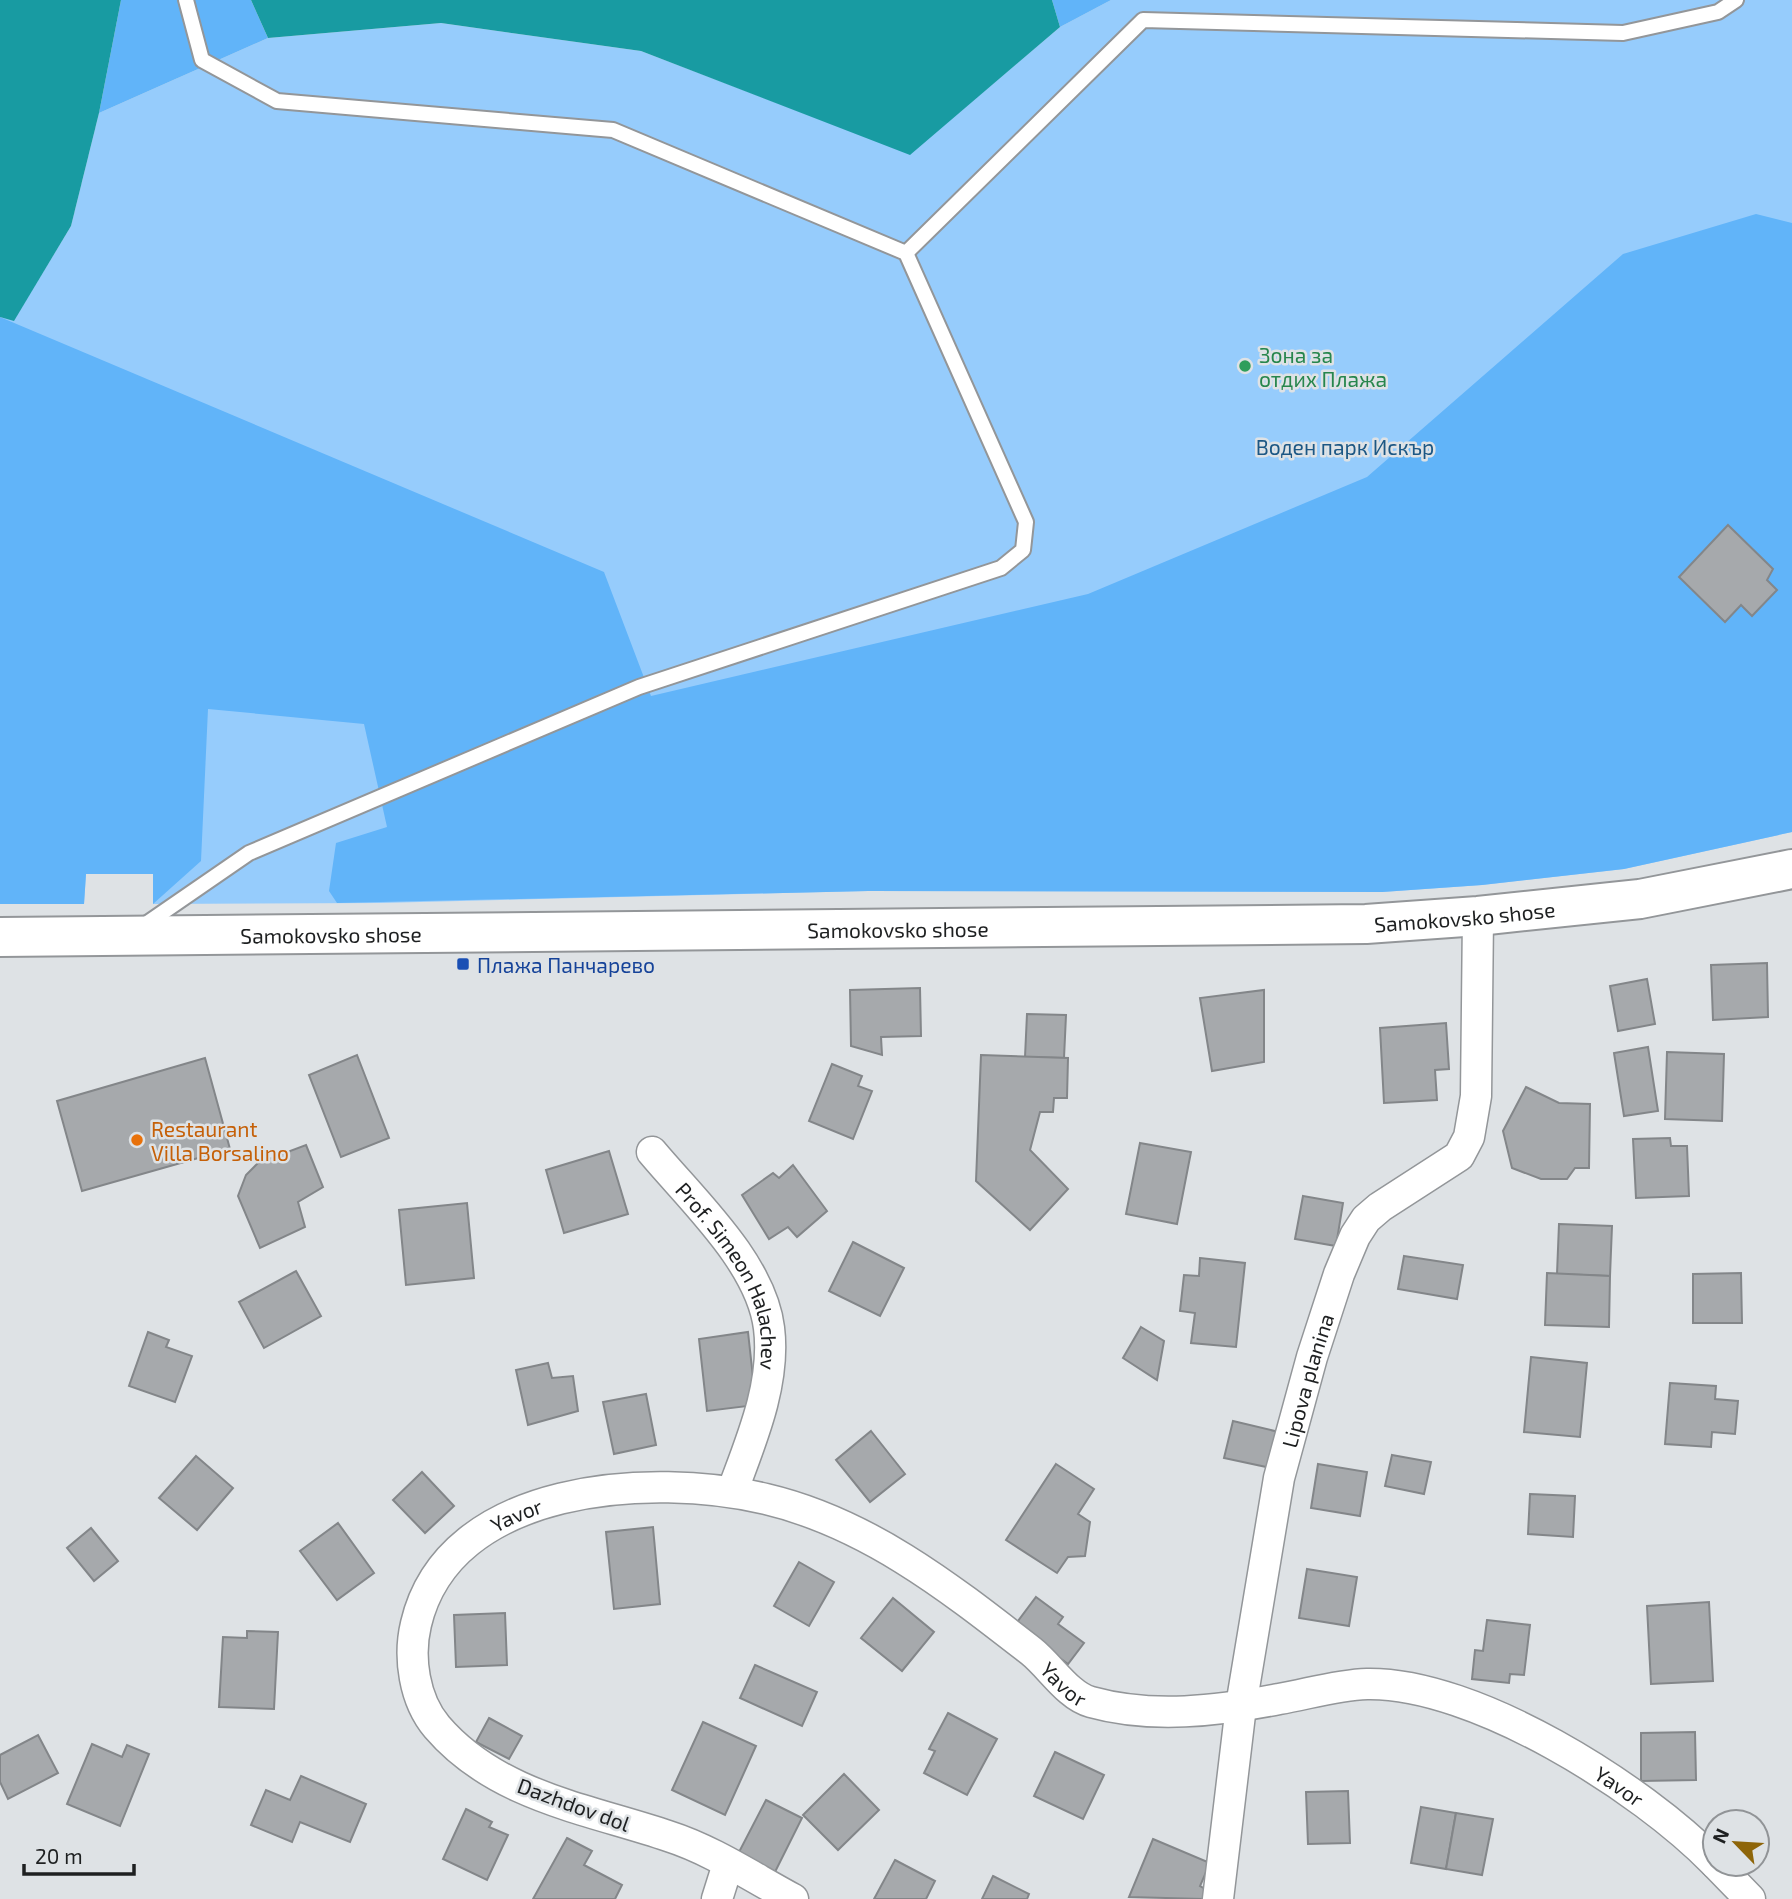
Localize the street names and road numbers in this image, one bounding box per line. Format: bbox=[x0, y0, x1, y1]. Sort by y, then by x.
street label: Samokovsko shose bbox=[1373, 895, 1556, 936]
street label: Samokovsko shose bbox=[807, 915, 989, 942]
street label: Samokovsko shose bbox=[240, 920, 422, 947]
street label: Prof. Simeon Halachev bbox=[671, 1176, 783, 1371]
street label: Lipova planina bbox=[1275, 1310, 1338, 1450]
street label: Yavor bbox=[486, 1492, 545, 1536]
street label: Yavor bbox=[1036, 1656, 1092, 1711]
street label: Yavor bbox=[1591, 1760, 1650, 1811]
street label: Dazhdov dol bbox=[514, 1772, 634, 1836]

